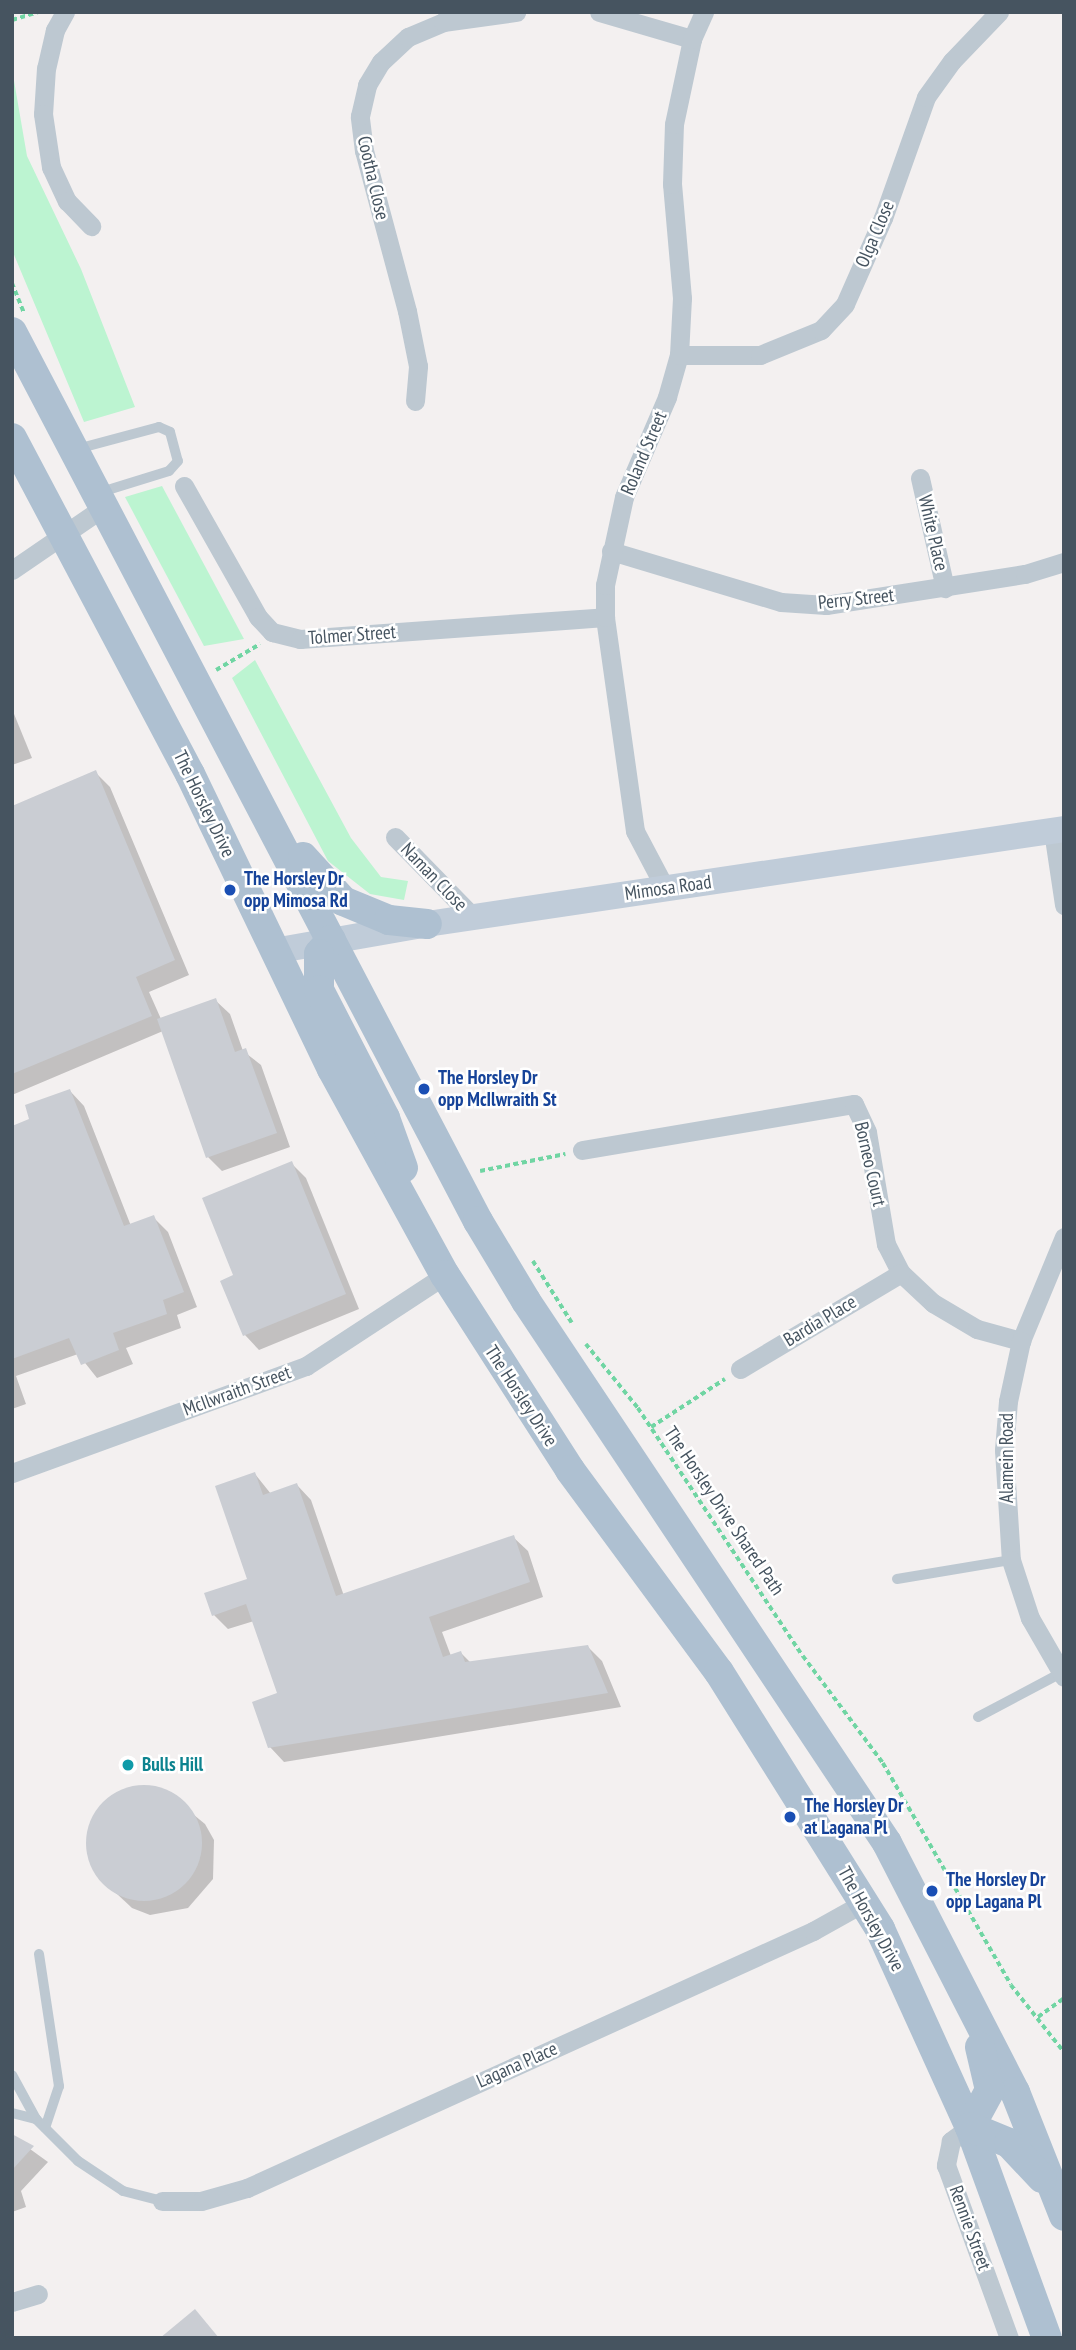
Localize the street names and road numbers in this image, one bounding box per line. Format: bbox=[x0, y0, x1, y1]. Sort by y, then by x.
street label: Cootha Close bbox=[352, 134, 394, 222]
street label: Olga Close bbox=[851, 197, 899, 271]
street label: Roland Street bbox=[616, 408, 672, 498]
street label: White Place bbox=[913, 493, 953, 573]
street label: Perry Street bbox=[817, 584, 895, 614]
street label: Tolmer Street bbox=[307, 621, 397, 649]
street label: The Horsley Drive bbox=[168, 747, 240, 861]
street label: Naman Close bbox=[396, 838, 472, 916]
street label: Mimosa Road bbox=[623, 871, 713, 905]
street label: Borneo Court bbox=[849, 1119, 891, 1209]
street label: Bardia Place bbox=[780, 1290, 860, 1352]
street label: The Horsley Drive bbox=[480, 1341, 562, 1451]
street label: McIlwraith Street bbox=[180, 1361, 294, 1421]
street label: Alamein Road bbox=[996, 1413, 1018, 1503]
street label: The Horsley Drive Shared Path bbox=[659, 1422, 789, 1600]
street label: The Horsley Drive bbox=[833, 1863, 909, 1975]
street label: Lagana Place bbox=[473, 2037, 561, 2093]
street label: Rennie Street bbox=[944, 2183, 996, 2273]

